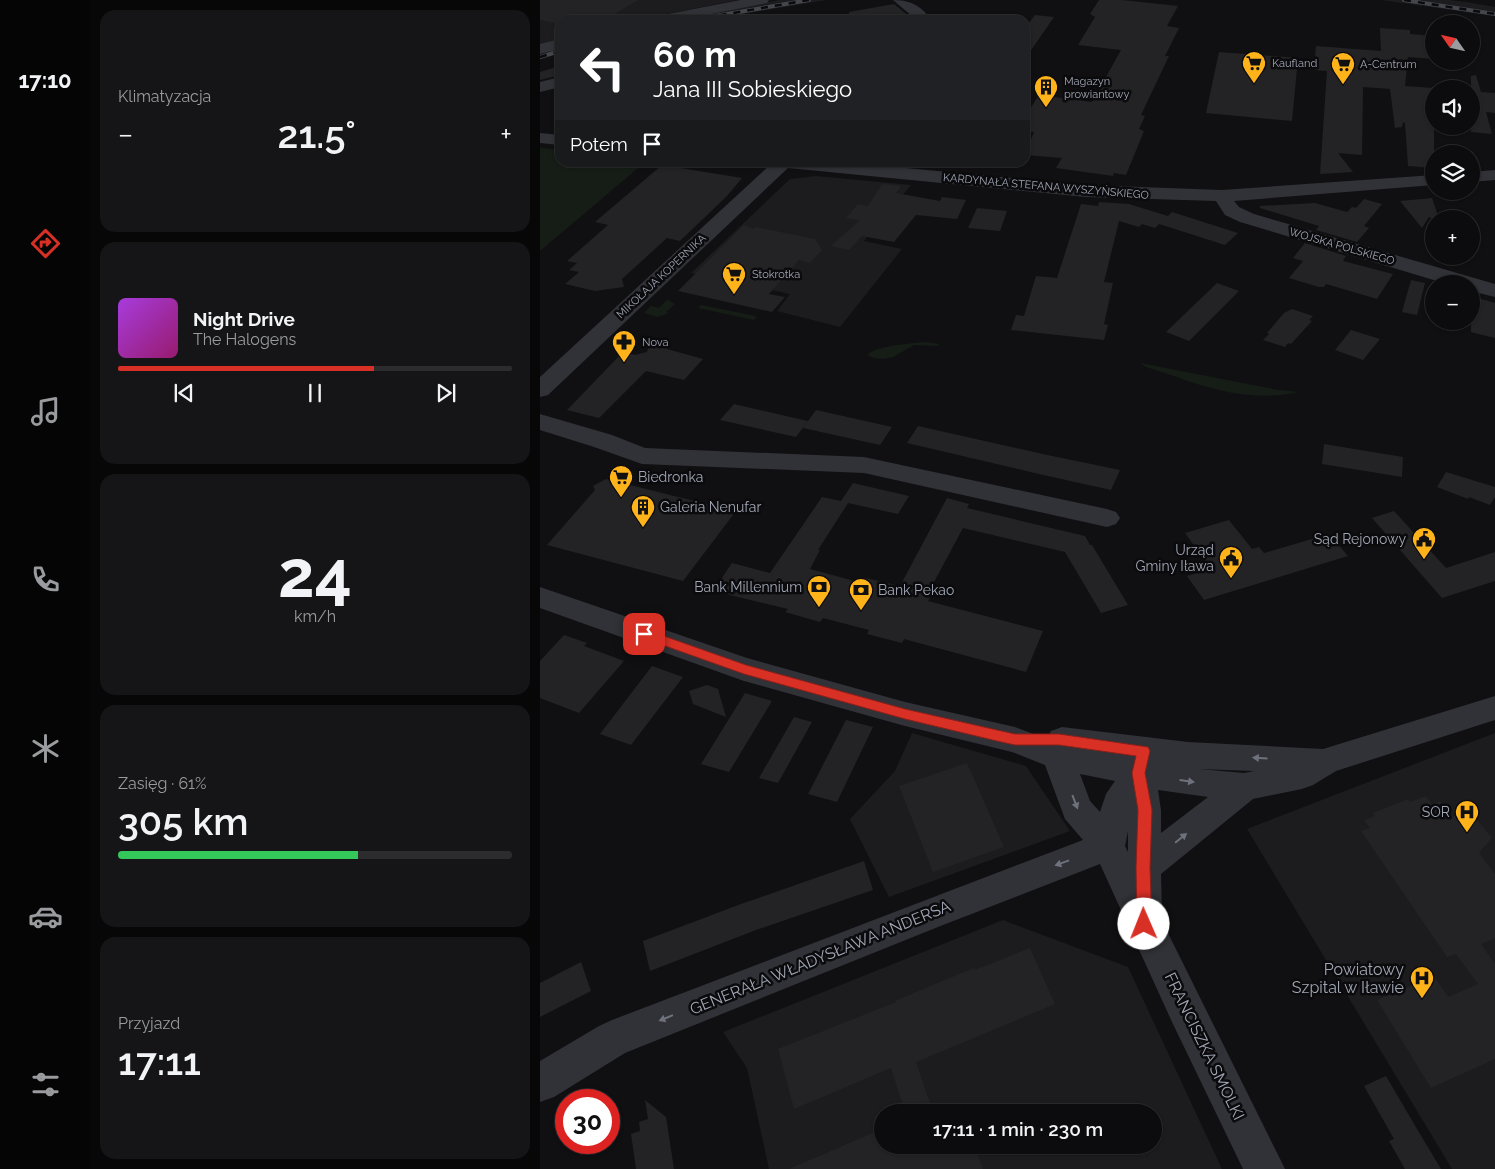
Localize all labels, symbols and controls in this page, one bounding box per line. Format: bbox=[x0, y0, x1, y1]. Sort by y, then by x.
north arrow bbox=[1425, 15, 1480, 70]
map controls bbox=[1425, 15, 1480, 330]
text: 60 m bbox=[653, 34, 737, 75]
icon: left bbox=[570, 35, 635, 100]
supermarket icon: Kaufland bbox=[1241, 50, 1267, 84]
supermarket icon: A-Centrum bbox=[1330, 51, 1356, 85]
place label: Kaufland bbox=[1272, 57, 1317, 70]
place label: A-Centrum bbox=[1360, 58, 1417, 71]
text: 17:10 bbox=[18, 67, 72, 93]
building icon: Magazyn prowiantowy bbox=[1033, 74, 1059, 108]
place label: Magazyn prowiantowy bbox=[1064, 75, 1129, 101]
text: Jana III Sobieskiego bbox=[653, 76, 852, 102]
button: sound bbox=[1425, 80, 1480, 135]
text: Klimatyzacja bbox=[118, 87, 211, 106]
text: 21.5° bbox=[278, 112, 356, 157]
text: − bbox=[118, 118, 133, 151]
text: + bbox=[500, 118, 512, 151]
icon: arrive bbox=[638, 130, 666, 158]
text: Potem bbox=[570, 133, 628, 155]
button: layers bbox=[1425, 145, 1480, 200]
street label: KARDYNAŁA STEFANA WYSZYŃSKIEGO bbox=[942, 170, 1150, 202]
button: + bbox=[1425, 210, 1480, 265]
street label: WOJSKA POLSKIEGO bbox=[1288, 225, 1396, 268]
icon: directions bbox=[28, 226, 63, 261]
street label: MIKOŁAJA KOPERNIKA bbox=[614, 231, 709, 321]
supermarket icon: Stokrotka bbox=[721, 261, 747, 295]
place label: Stokrotka bbox=[752, 268, 800, 281]
button: − bbox=[1425, 275, 1480, 330]
text: Night Drive bbox=[193, 308, 295, 330]
pharmacy icon: Nova bbox=[611, 329, 637, 363]
text: The Halogens bbox=[193, 330, 296, 349]
place label: Nova bbox=[642, 336, 668, 349]
icon: previous bbox=[170, 379, 198, 407]
icon: pause bbox=[301, 379, 329, 407]
icon: next bbox=[432, 379, 460, 407]
icon: music bbox=[28, 394, 63, 429]
supermarket icon: Biedronka bbox=[608, 464, 634, 498]
place label: Biedronka bbox=[638, 469, 704, 485]
building icon: Galeria Nenufar bbox=[630, 494, 656, 528]
place label: Galeria Nenufar bbox=[660, 499, 761, 515]
public building icon: Sąd Rejonowy bbox=[1411, 526, 1437, 560]
place label: Sąd Rejonowy bbox=[1314, 531, 1406, 547]
text: 24 bbox=[278, 536, 352, 612]
place label: Urząd Gminy Iława bbox=[1135, 542, 1214, 574]
public building icon: Urząd Gminy Iława bbox=[1218, 545, 1244, 579]
icon: phone bbox=[28, 562, 63, 597]
bank icon: Bank Millennium bbox=[806, 574, 832, 608]
bank icon: Bank Pekao bbox=[848, 577, 874, 611]
place label: Bank Millennium bbox=[694, 579, 802, 595]
place label: Bank Pekao bbox=[878, 582, 954, 598]
text: km/h bbox=[294, 607, 336, 626]
pin bbox=[623, 613, 665, 655]
icon: arrive bbox=[630, 620, 658, 648]
icon: climate bbox=[28, 731, 63, 766]
one-way arrow bbox=[1252, 754, 1268, 762]
text: Zasięg · 61% bbox=[118, 774, 206, 793]
one-way arrow bbox=[1179, 777, 1195, 785]
one-way arrow bbox=[1071, 795, 1079, 809]
text: 305 km bbox=[118, 799, 249, 844]
hospital icon: SOR bbox=[1454, 799, 1480, 833]
place label: SOR bbox=[1422, 804, 1450, 820]
one-way arrow bbox=[1174, 832, 1187, 843]
one-way arrow bbox=[1054, 859, 1069, 867]
street label: GENERAŁA WŁADYSŁAWA ANDERSA bbox=[687, 896, 953, 1019]
position arrow bbox=[1117, 897, 1169, 949]
icon: car bbox=[28, 899, 63, 934]
place label: Powiatowy Szpital w Iławie bbox=[1292, 960, 1404, 997]
hospital icon: Powiatowy Szpital w Iławie bbox=[1409, 965, 1435, 999]
street label: FRANCISZKA SMOLKI bbox=[1161, 969, 1249, 1123]
text: Przyjazd bbox=[118, 1014, 180, 1033]
one-way arrow bbox=[658, 1014, 673, 1022]
text: 17:11 bbox=[118, 1039, 201, 1084]
icon: filters bbox=[28, 1067, 63, 1102]
speed limit sign: 30 bbox=[555, 1089, 620, 1154]
text: 17:11 · 1 min · 230 m bbox=[933, 1118, 1103, 1140]

